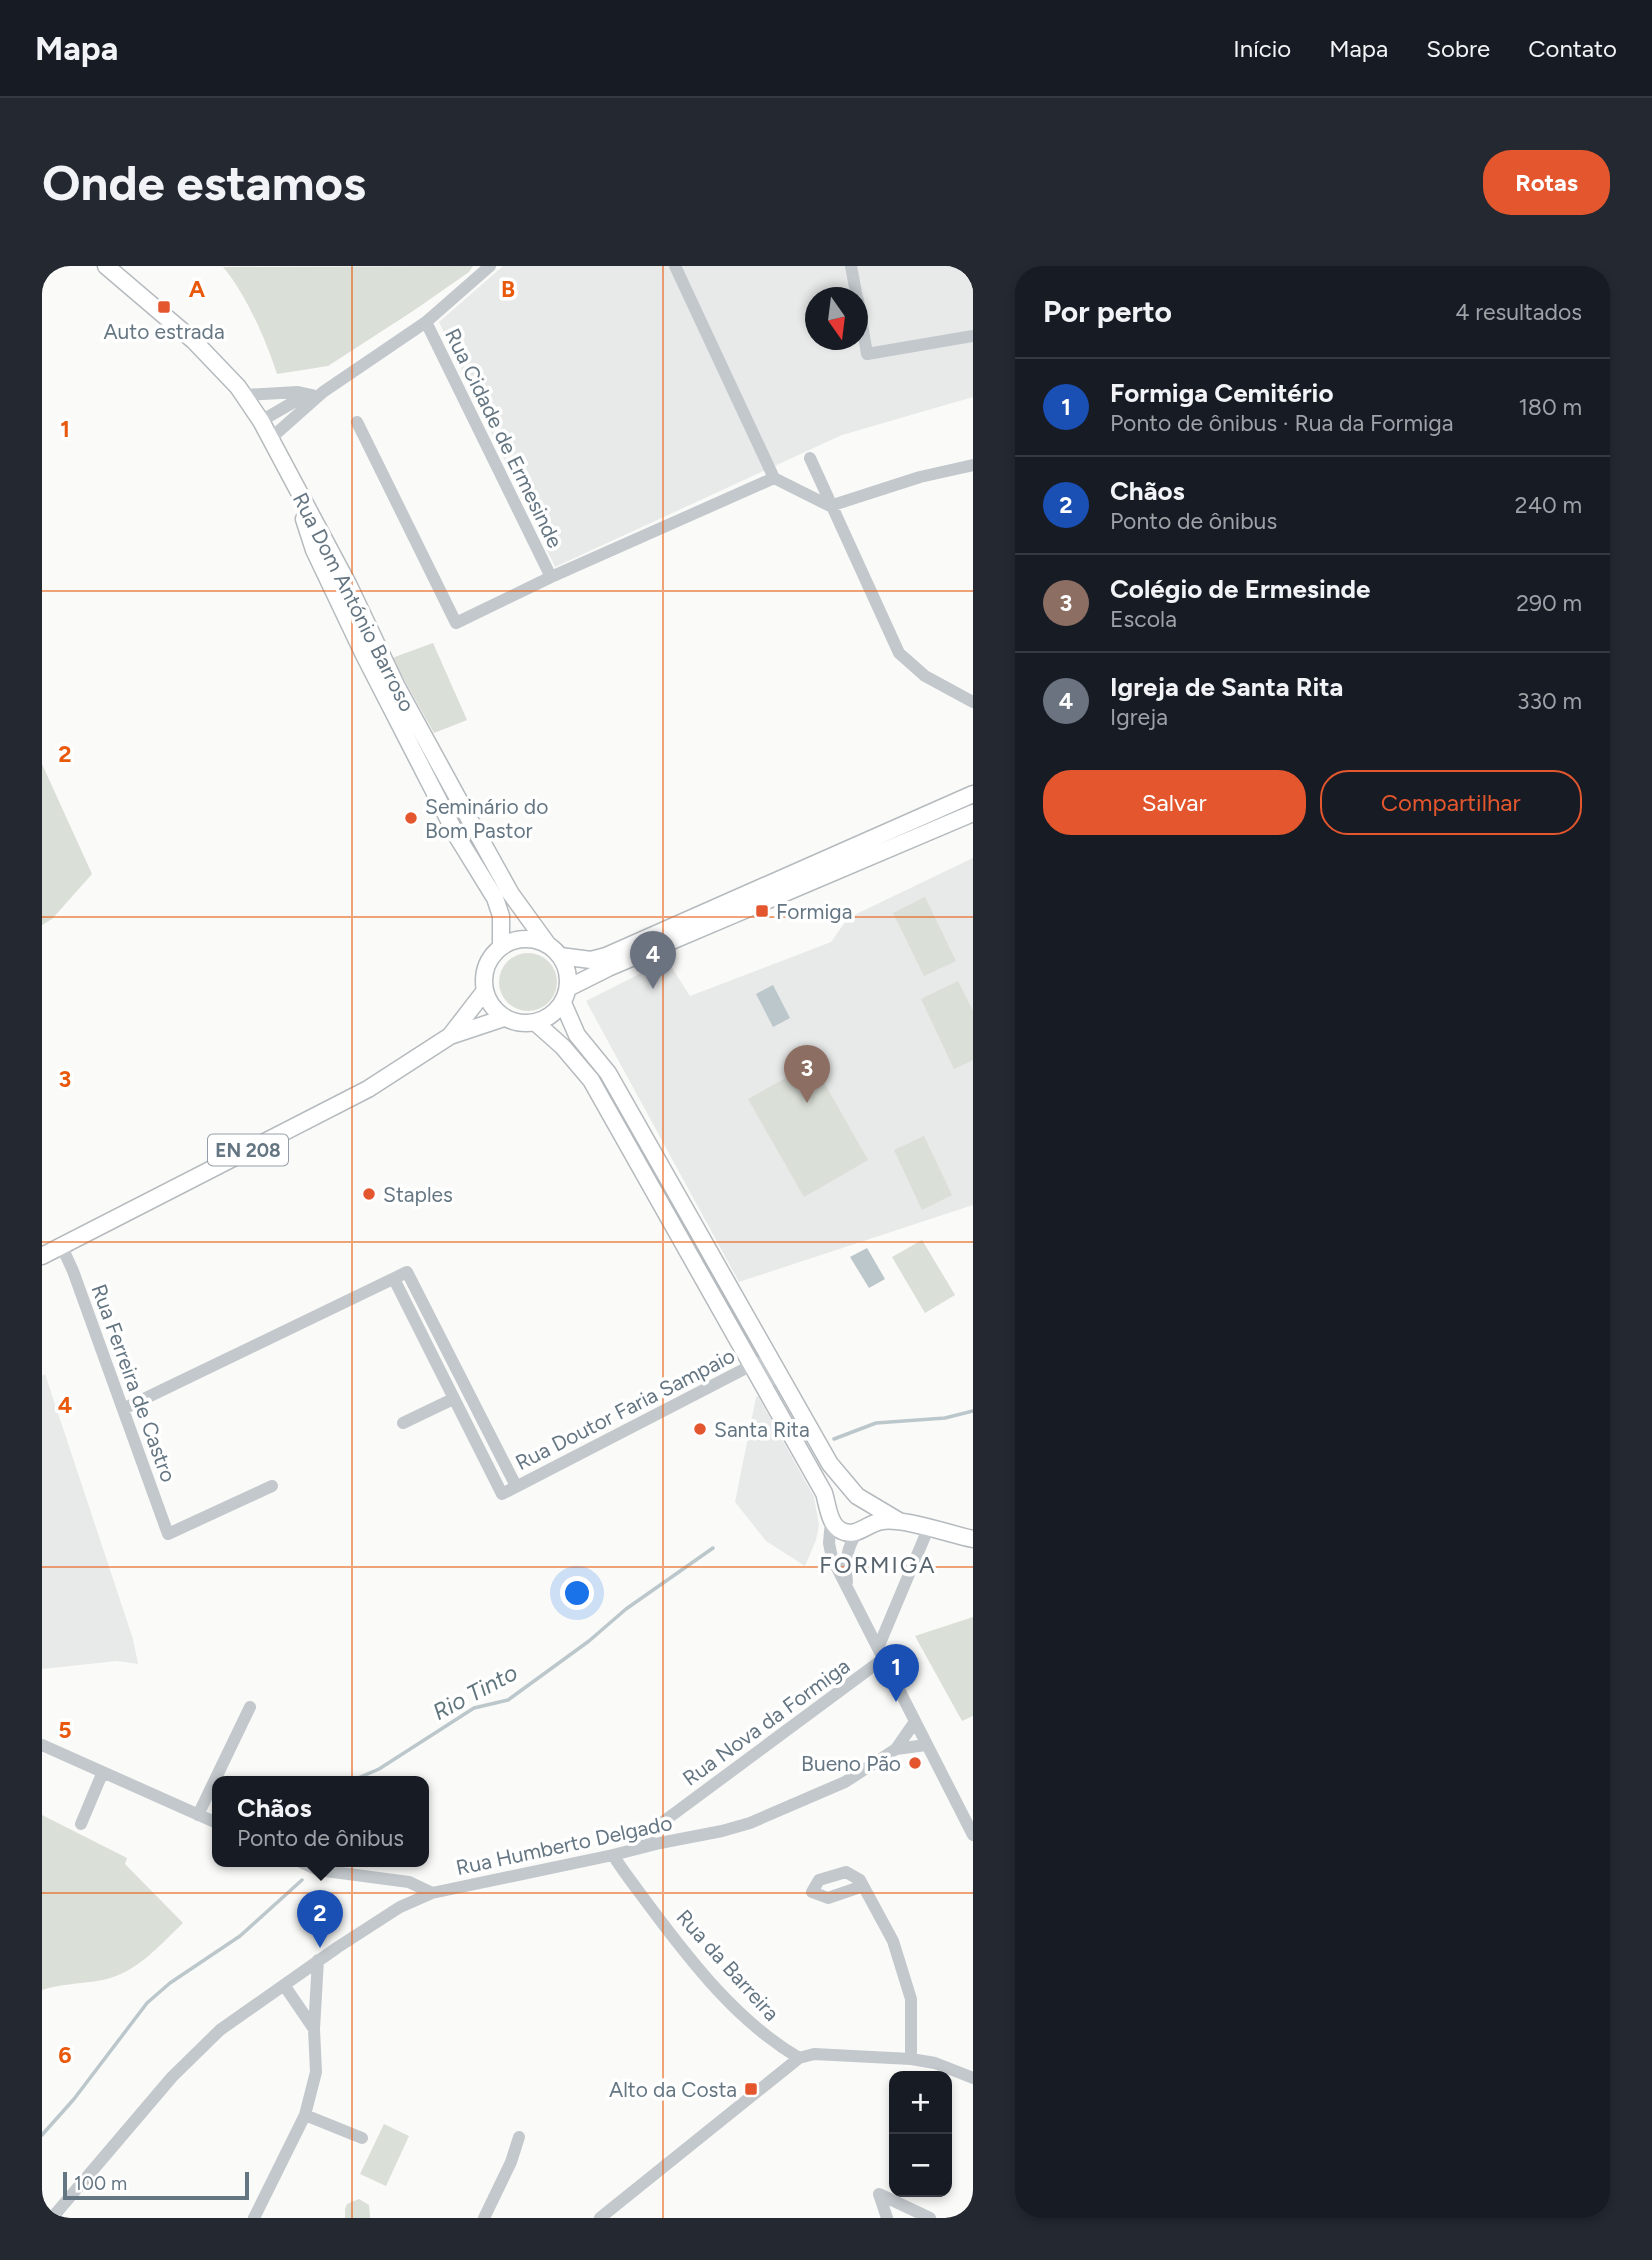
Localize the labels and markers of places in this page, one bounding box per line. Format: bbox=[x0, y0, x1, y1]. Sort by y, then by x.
marker: Auto estrada bbox=[156, 299, 172, 315]
place label: Auto estrada bbox=[103, 319, 225, 344]
place label: Seminário do Bom Pastor bbox=[425, 794, 548, 843]
marker: Seminário do Bom Pastor bbox=[403, 810, 419, 826]
place label: Formiga bbox=[776, 899, 852, 924]
marker: Formiga bbox=[754, 903, 770, 919]
pin: 4 bbox=[630, 931, 676, 989]
pin: 3 bbox=[784, 1045, 830, 1103]
place label: Staples bbox=[383, 1182, 453, 1207]
marker: Staples bbox=[361, 1186, 377, 1202]
place label: Santa Rita bbox=[714, 1417, 810, 1442]
marker: Santa Rita bbox=[692, 1421, 708, 1437]
pin: 1 bbox=[873, 1644, 919, 1702]
place label: Bueno Pão bbox=[801, 1751, 901, 1776]
marker: Bueno Pão bbox=[907, 1755, 923, 1771]
pin: 2 bbox=[297, 1890, 343, 1948]
place label: Alto da Costa bbox=[609, 2077, 737, 2102]
marker: Alto da Costa bbox=[743, 2081, 759, 2097]

